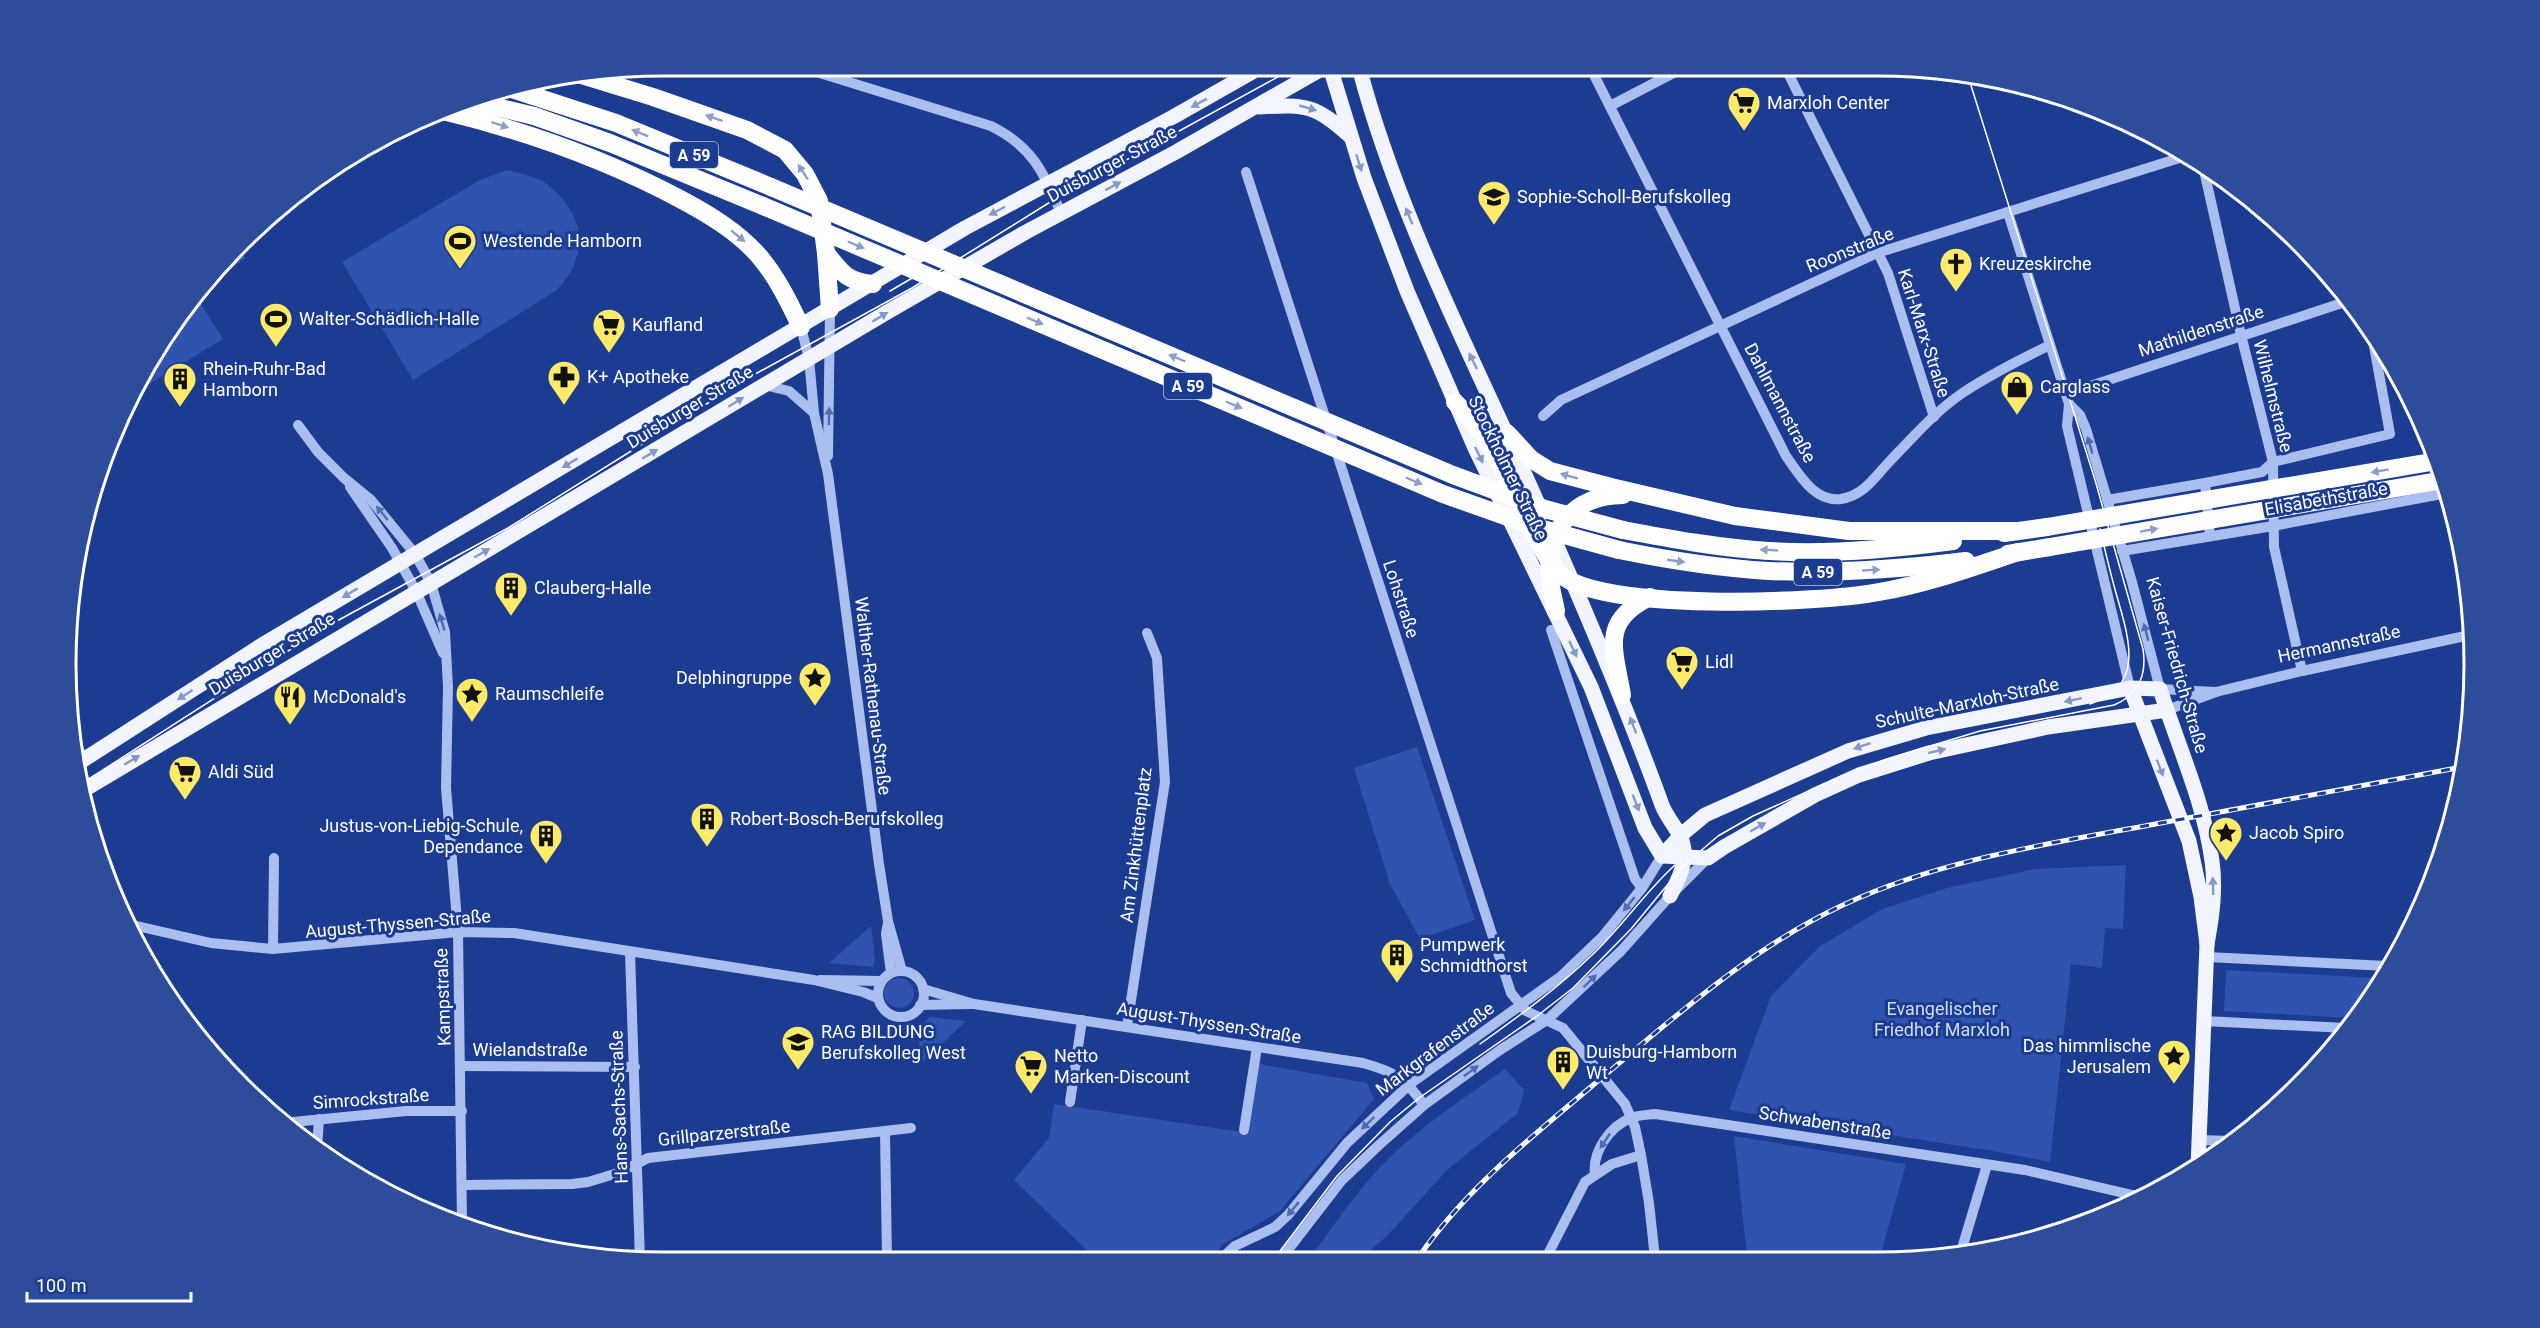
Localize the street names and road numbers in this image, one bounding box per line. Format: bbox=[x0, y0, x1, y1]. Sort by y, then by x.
street label: Duisburger Straße bbox=[1043, 120, 1180, 207]
road number: A 59 bbox=[670, 142, 718, 168]
street label: Roonstraße bbox=[1803, 222, 1897, 277]
street label: Karl-Marx-Straße bbox=[1894, 266, 1955, 400]
street label: Mathildenstraße bbox=[2135, 300, 2266, 361]
street label: Wilhelmstraße bbox=[2249, 337, 2298, 454]
street label: Dahlmannstraße bbox=[1740, 339, 1821, 466]
street label: Duisburger Straße bbox=[623, 361, 757, 453]
road number: A 59 bbox=[1164, 373, 1212, 399]
street label: Stockholmer Straße bbox=[1464, 392, 1553, 543]
street label: Elisabethstraße bbox=[2263, 477, 2389, 520]
street label: Lohstraße bbox=[1379, 557, 1424, 641]
road number: A 59 bbox=[1794, 559, 1842, 585]
street label: Kaiser-Friedrich-Straße bbox=[2142, 574, 2213, 755]
street label: Walther-Rathenau-Straße bbox=[851, 596, 896, 796]
street label: Duisburger Straße bbox=[205, 608, 339, 700]
street label: Hermannstraße bbox=[2276, 620, 2402, 667]
street label: Schulte-Marxloh-Straße bbox=[1873, 673, 2061, 732]
street label: Am Zinkhüttenplatz bbox=[1116, 766, 1155, 924]
street label: August-Thyssen-Straße bbox=[304, 905, 492, 942]
street label: Kampstraße bbox=[430, 948, 455, 1046]
street label: Markgrafenstraße bbox=[1371, 997, 1498, 1100]
street label: August-Thyssen-Straße bbox=[1115, 998, 1303, 1047]
street label: Hans-Sachs-Straße bbox=[605, 1030, 632, 1184]
street label: Wielandstraße bbox=[472, 1039, 588, 1060]
street label: Simrockstraße bbox=[312, 1084, 430, 1113]
street label: Schwabenstraße bbox=[1757, 1102, 1893, 1143]
street label: Grillparzerstraße bbox=[657, 1115, 791, 1150]

